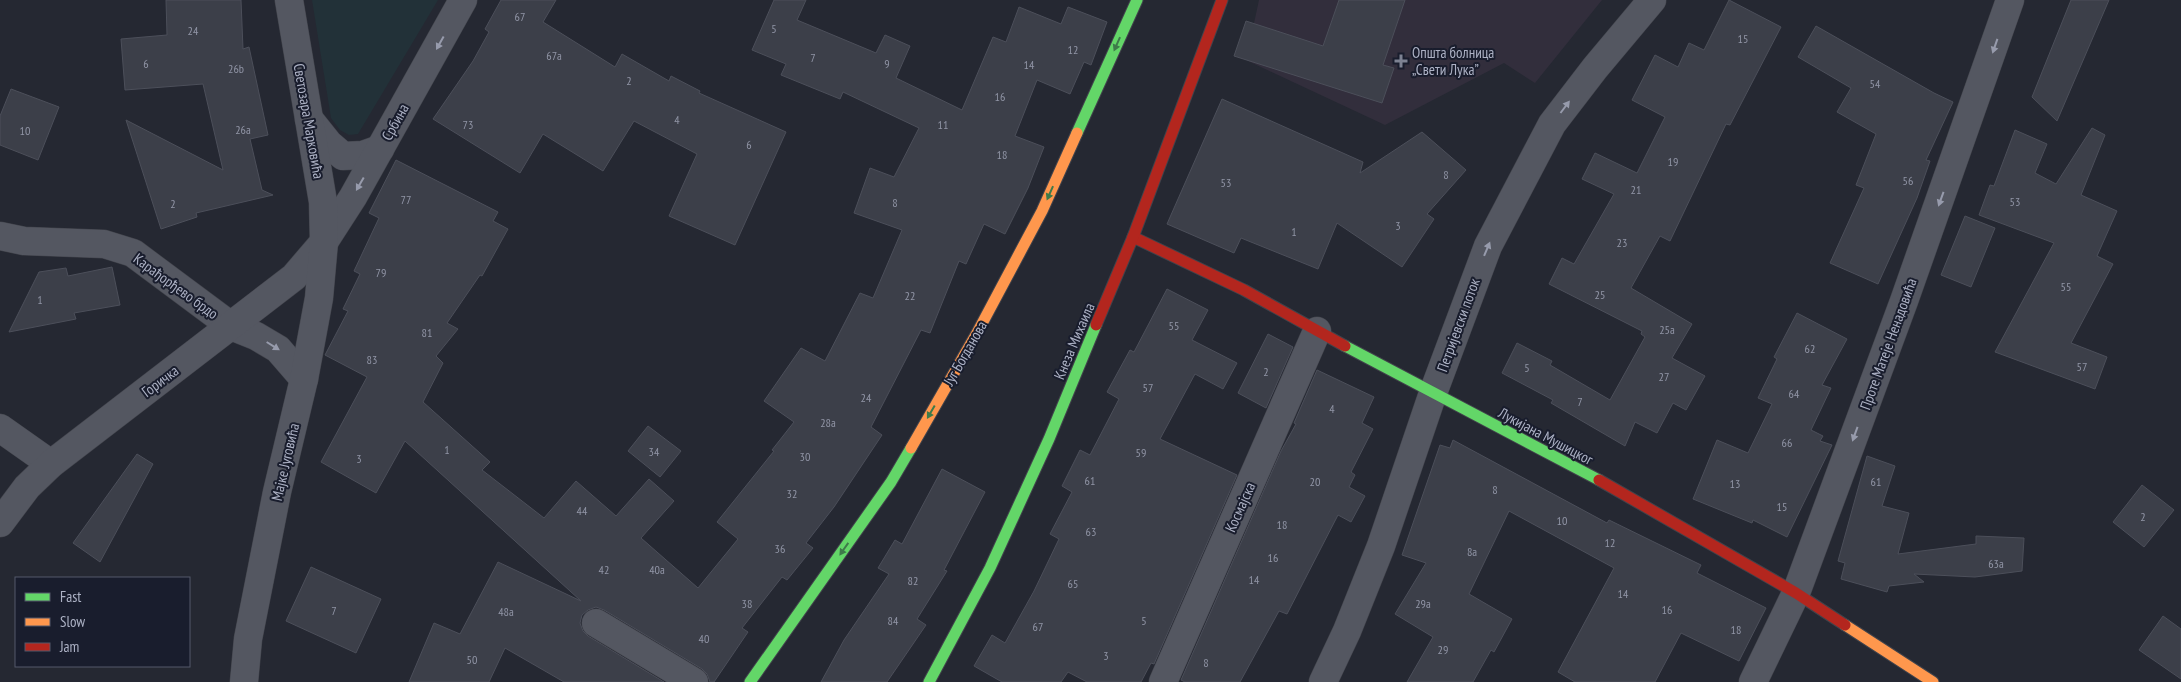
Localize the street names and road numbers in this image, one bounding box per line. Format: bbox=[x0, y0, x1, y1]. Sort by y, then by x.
street label: Светозара Марковића bbox=[290, 62, 328, 180]
street label: Србина bbox=[377, 100, 413, 144]
street label: Карађорђево брдо bbox=[130, 249, 222, 323]
street label: Петријевски поток bbox=[1432, 276, 1484, 374]
street label: Проте Матеје Ненадовића bbox=[1855, 276, 1921, 412]
street label: Кнеза Михаила bbox=[1049, 300, 1099, 382]
street label: Југ Богданова bbox=[938, 317, 991, 390]
street label: Горичка bbox=[138, 361, 182, 401]
street label: Лукијана Мушицког bbox=[1495, 403, 1597, 469]
street label: Мајке Југовића bbox=[267, 421, 303, 503]
street label: Космајска bbox=[1221, 479, 1259, 535]

